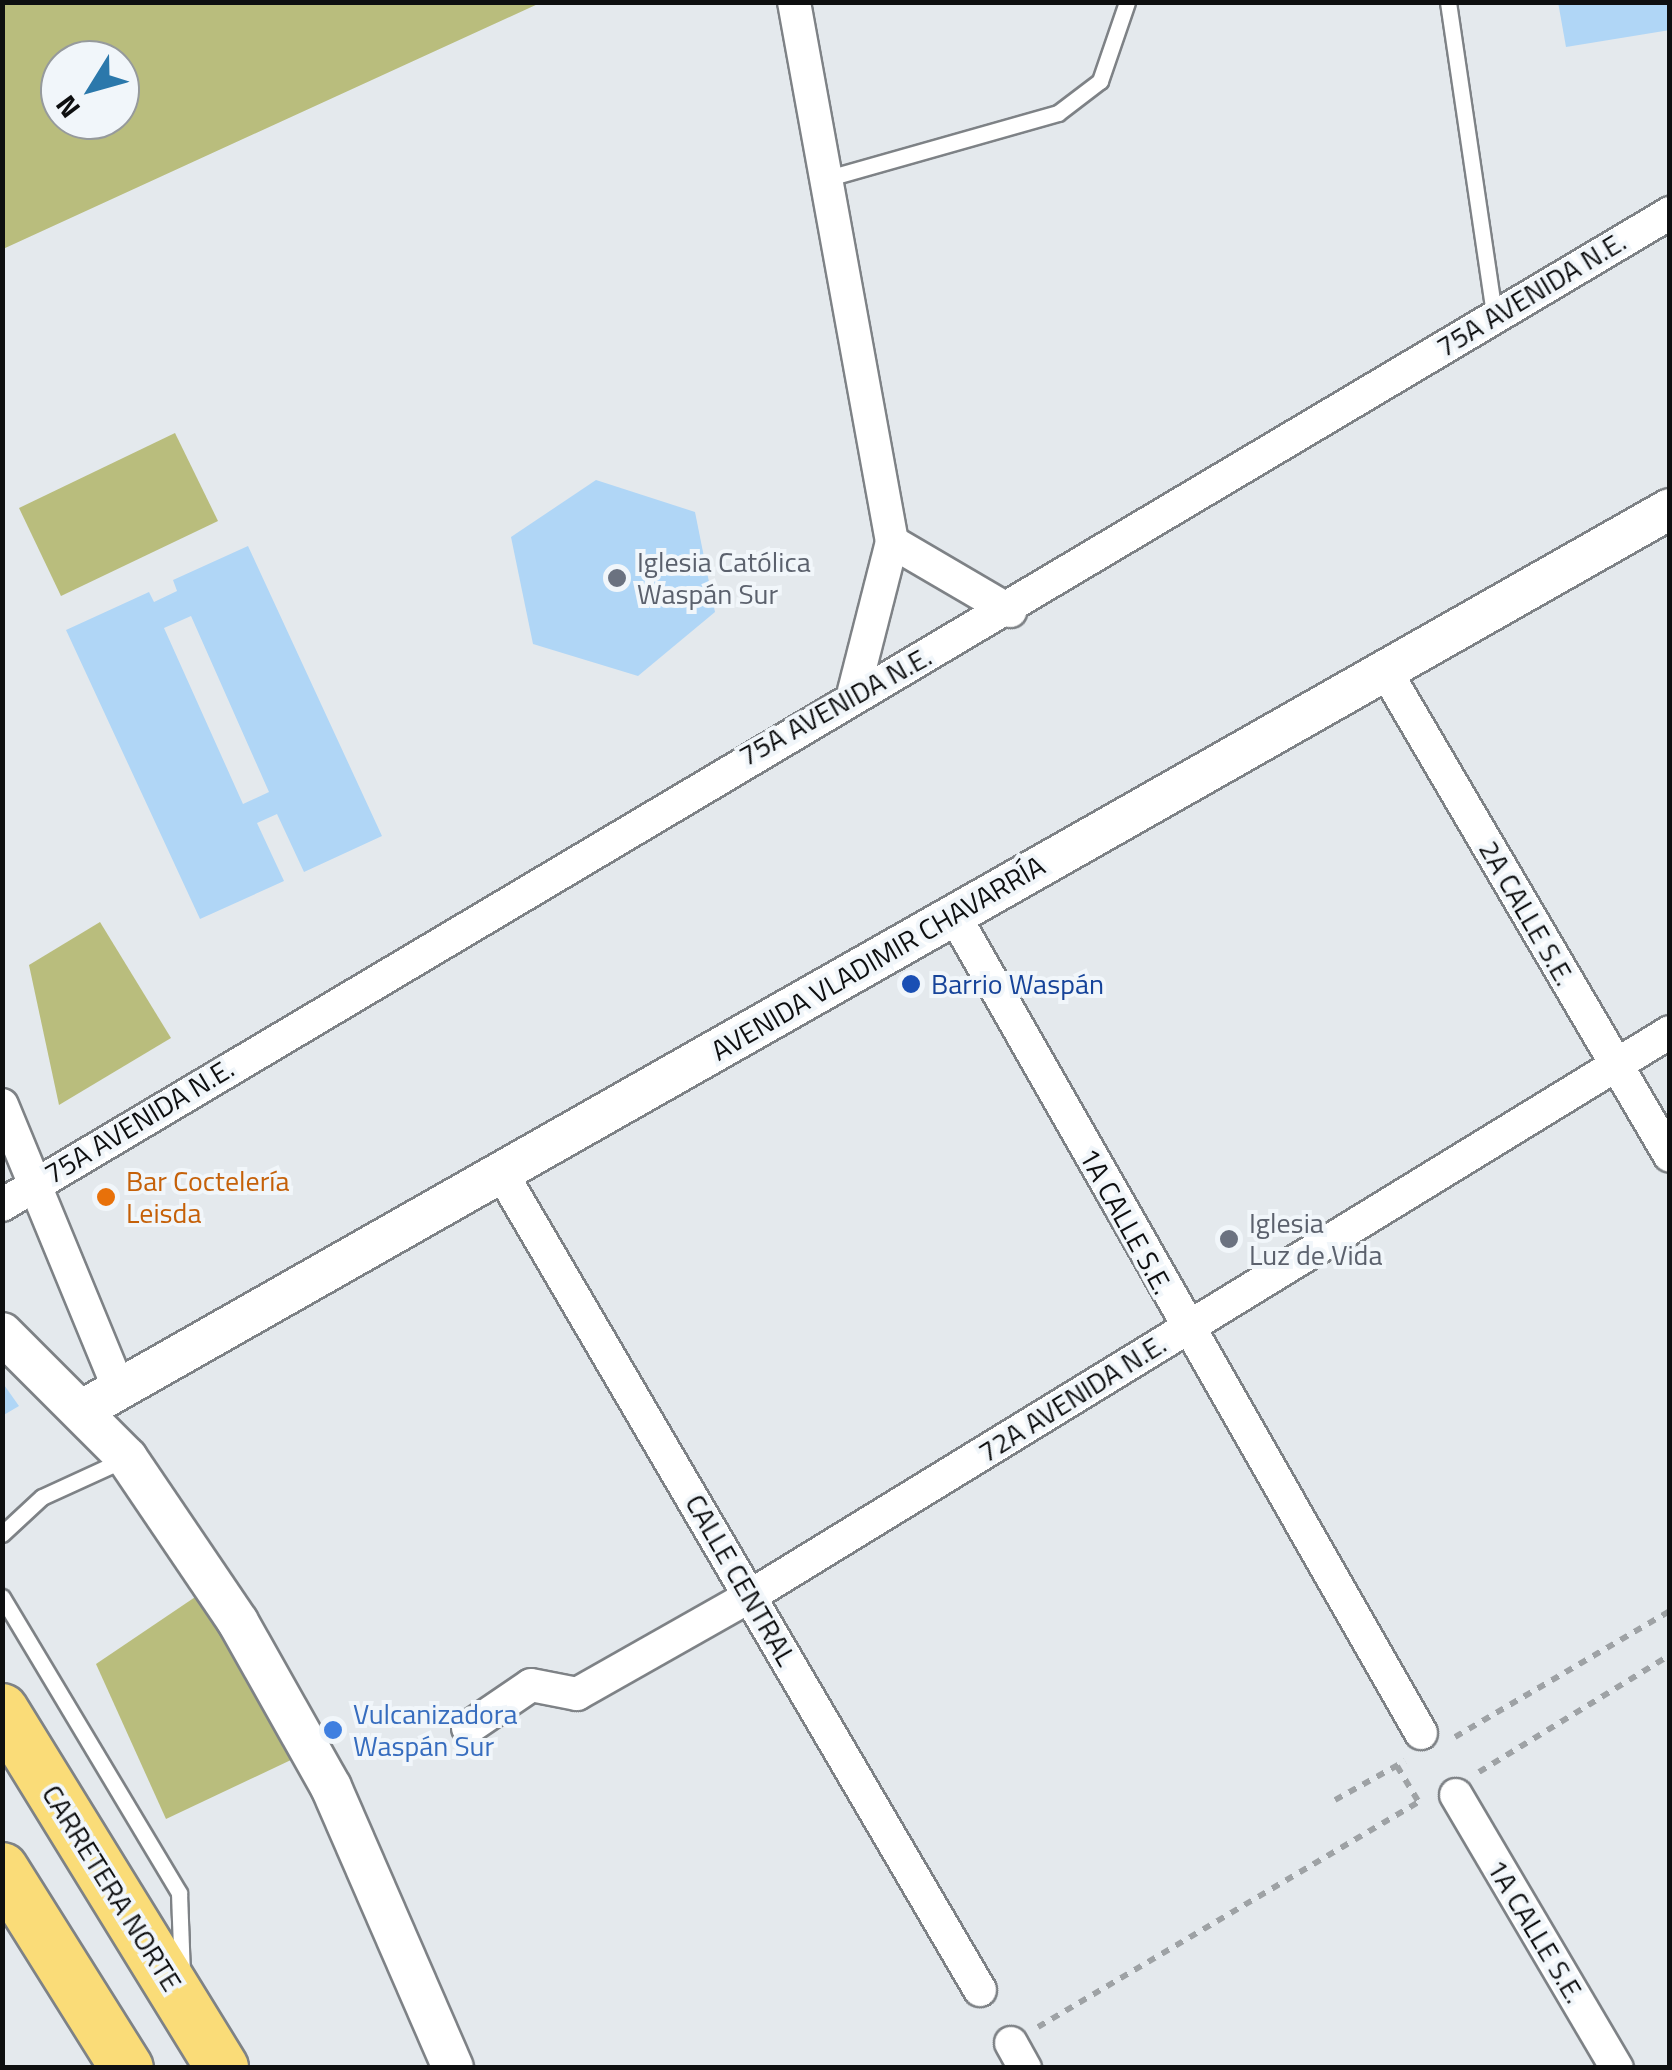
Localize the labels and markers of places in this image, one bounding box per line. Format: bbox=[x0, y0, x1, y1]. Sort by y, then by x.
place label: Iglesia Católica Waspán Sur bbox=[637, 545, 811, 611]
marker: Iglesia Católica Waspán Sur bbox=[606, 567, 628, 589]
place label: Barrio Waspán bbox=[931, 967, 1104, 1001]
marker: Barrio Waspán bbox=[900, 973, 922, 995]
place label: Bar Coctelería Leisda bbox=[126, 1164, 289, 1230]
marker: Bar Coctelería Leisda bbox=[95, 1186, 117, 1208]
place label: Iglesia Luz de Vida bbox=[1249, 1206, 1382, 1272]
marker: Iglesia Luz de Vida bbox=[1218, 1228, 1240, 1250]
place label: Vulcanizadora Waspán Sur bbox=[353, 1697, 517, 1763]
marker: Vulcanizadora Waspán Sur bbox=[322, 1719, 344, 1741]

